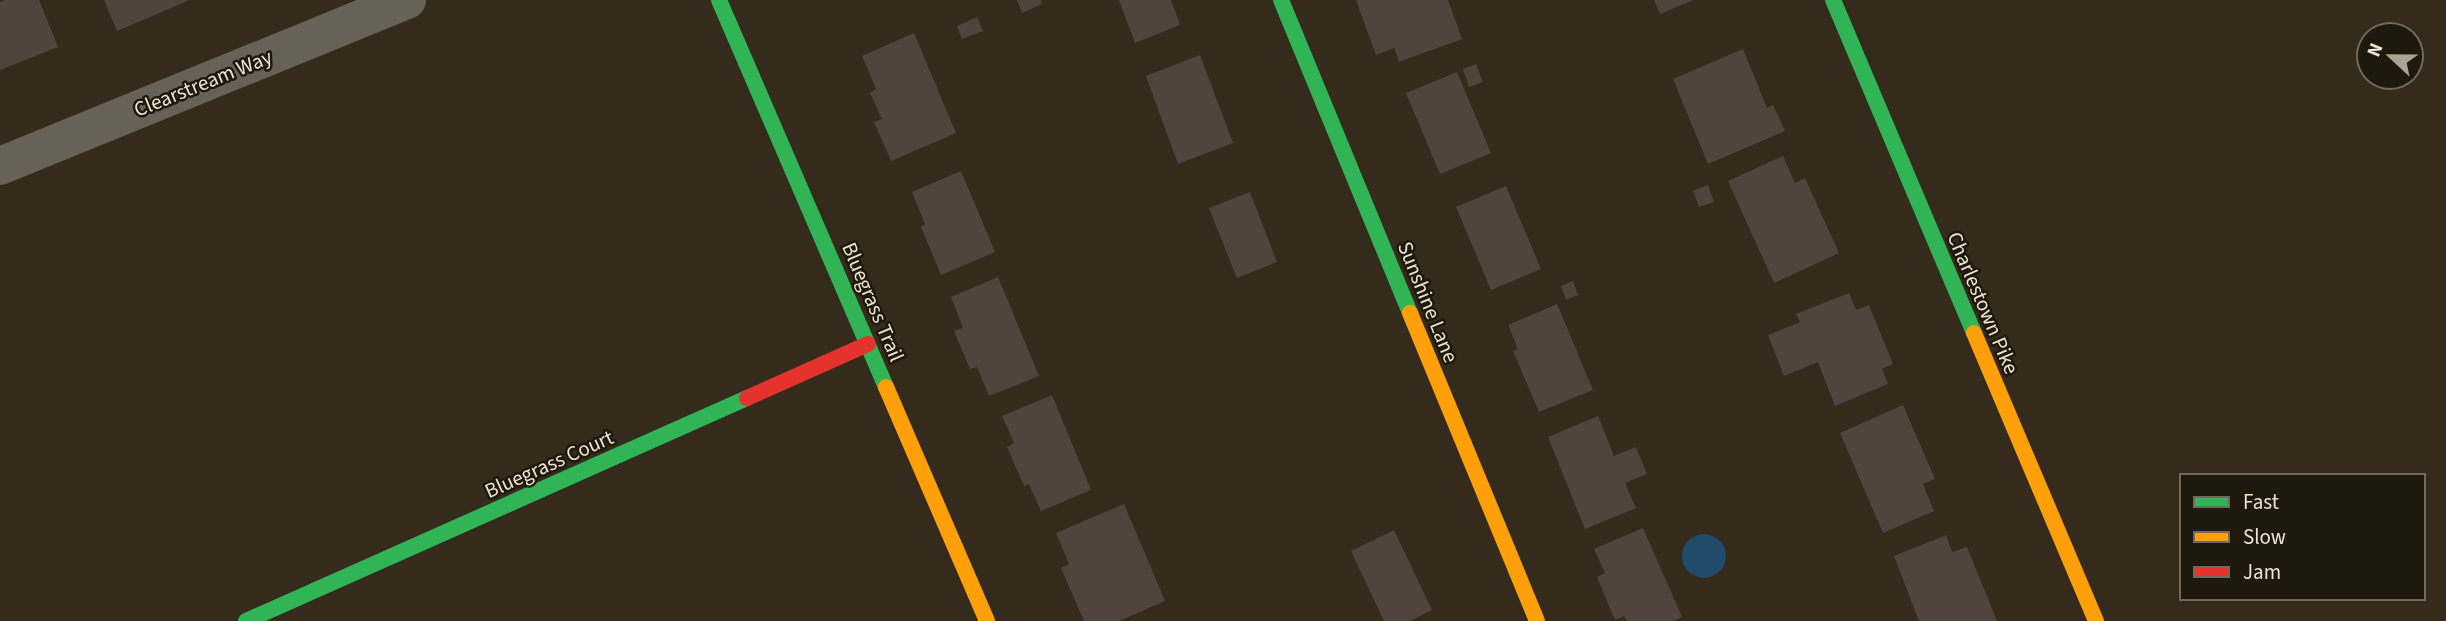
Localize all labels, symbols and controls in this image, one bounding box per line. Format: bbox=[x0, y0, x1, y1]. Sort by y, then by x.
north arrow bbox=[2355, 21, 2425, 91]
text: N bbox=[2361, 39, 2391, 61]
street label: Clearstream Way bbox=[129, 42, 277, 124]
street label: Charlestown Pike bbox=[1940, 227, 2026, 379]
street label: Sunshine Lane bbox=[1390, 237, 1466, 367]
street label: Bluegrass Trail bbox=[834, 238, 912, 366]
street label: Bluegrass Court bbox=[480, 422, 618, 506]
legend bbox=[2180, 474, 2425, 600]
text: Fast bbox=[2243, 487, 2279, 517]
text: Slow bbox=[2243, 522, 2286, 552]
text: Jam bbox=[2243, 557, 2281, 587]

